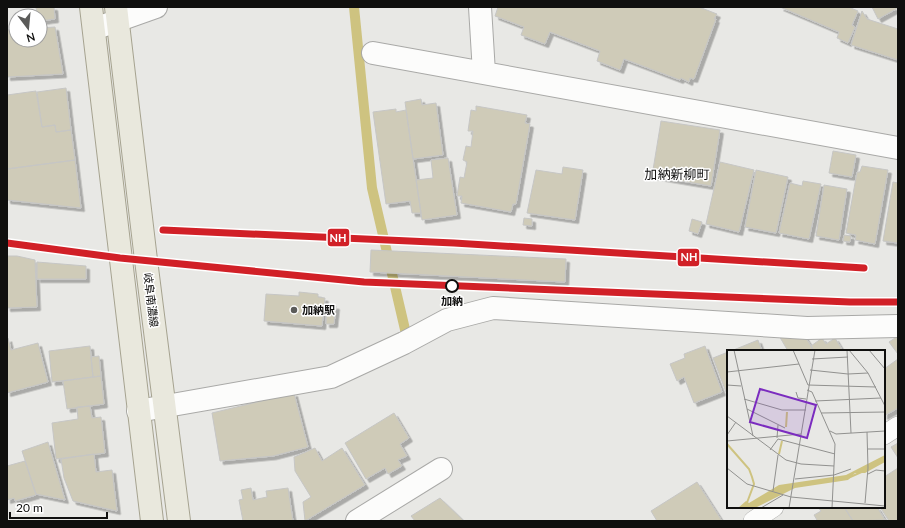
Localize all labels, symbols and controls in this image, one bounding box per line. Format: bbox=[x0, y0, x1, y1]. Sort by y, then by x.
north arrow bbox=[8, 8, 48, 48]
text: N bbox=[25, 31, 37, 46]
district label: 加納新柳町 bbox=[644, 166, 710, 182]
line badge: NH bbox=[327, 228, 350, 247]
text: NH bbox=[330, 231, 346, 244]
line badge: NH bbox=[677, 248, 700, 267]
text: NH bbox=[681, 250, 697, 263]
street label: 岐阜南濃線 bbox=[142, 272, 161, 328]
marker: 加納 bbox=[445, 279, 459, 293]
place label: 加納 bbox=[441, 294, 463, 307]
place label: 加納駅 bbox=[302, 303, 335, 316]
marker: 加納駅 bbox=[289, 305, 299, 315]
inset map bbox=[727, 350, 885, 508]
scale bar bbox=[10, 494, 107, 520]
text: 20 m bbox=[16, 500, 43, 515]

